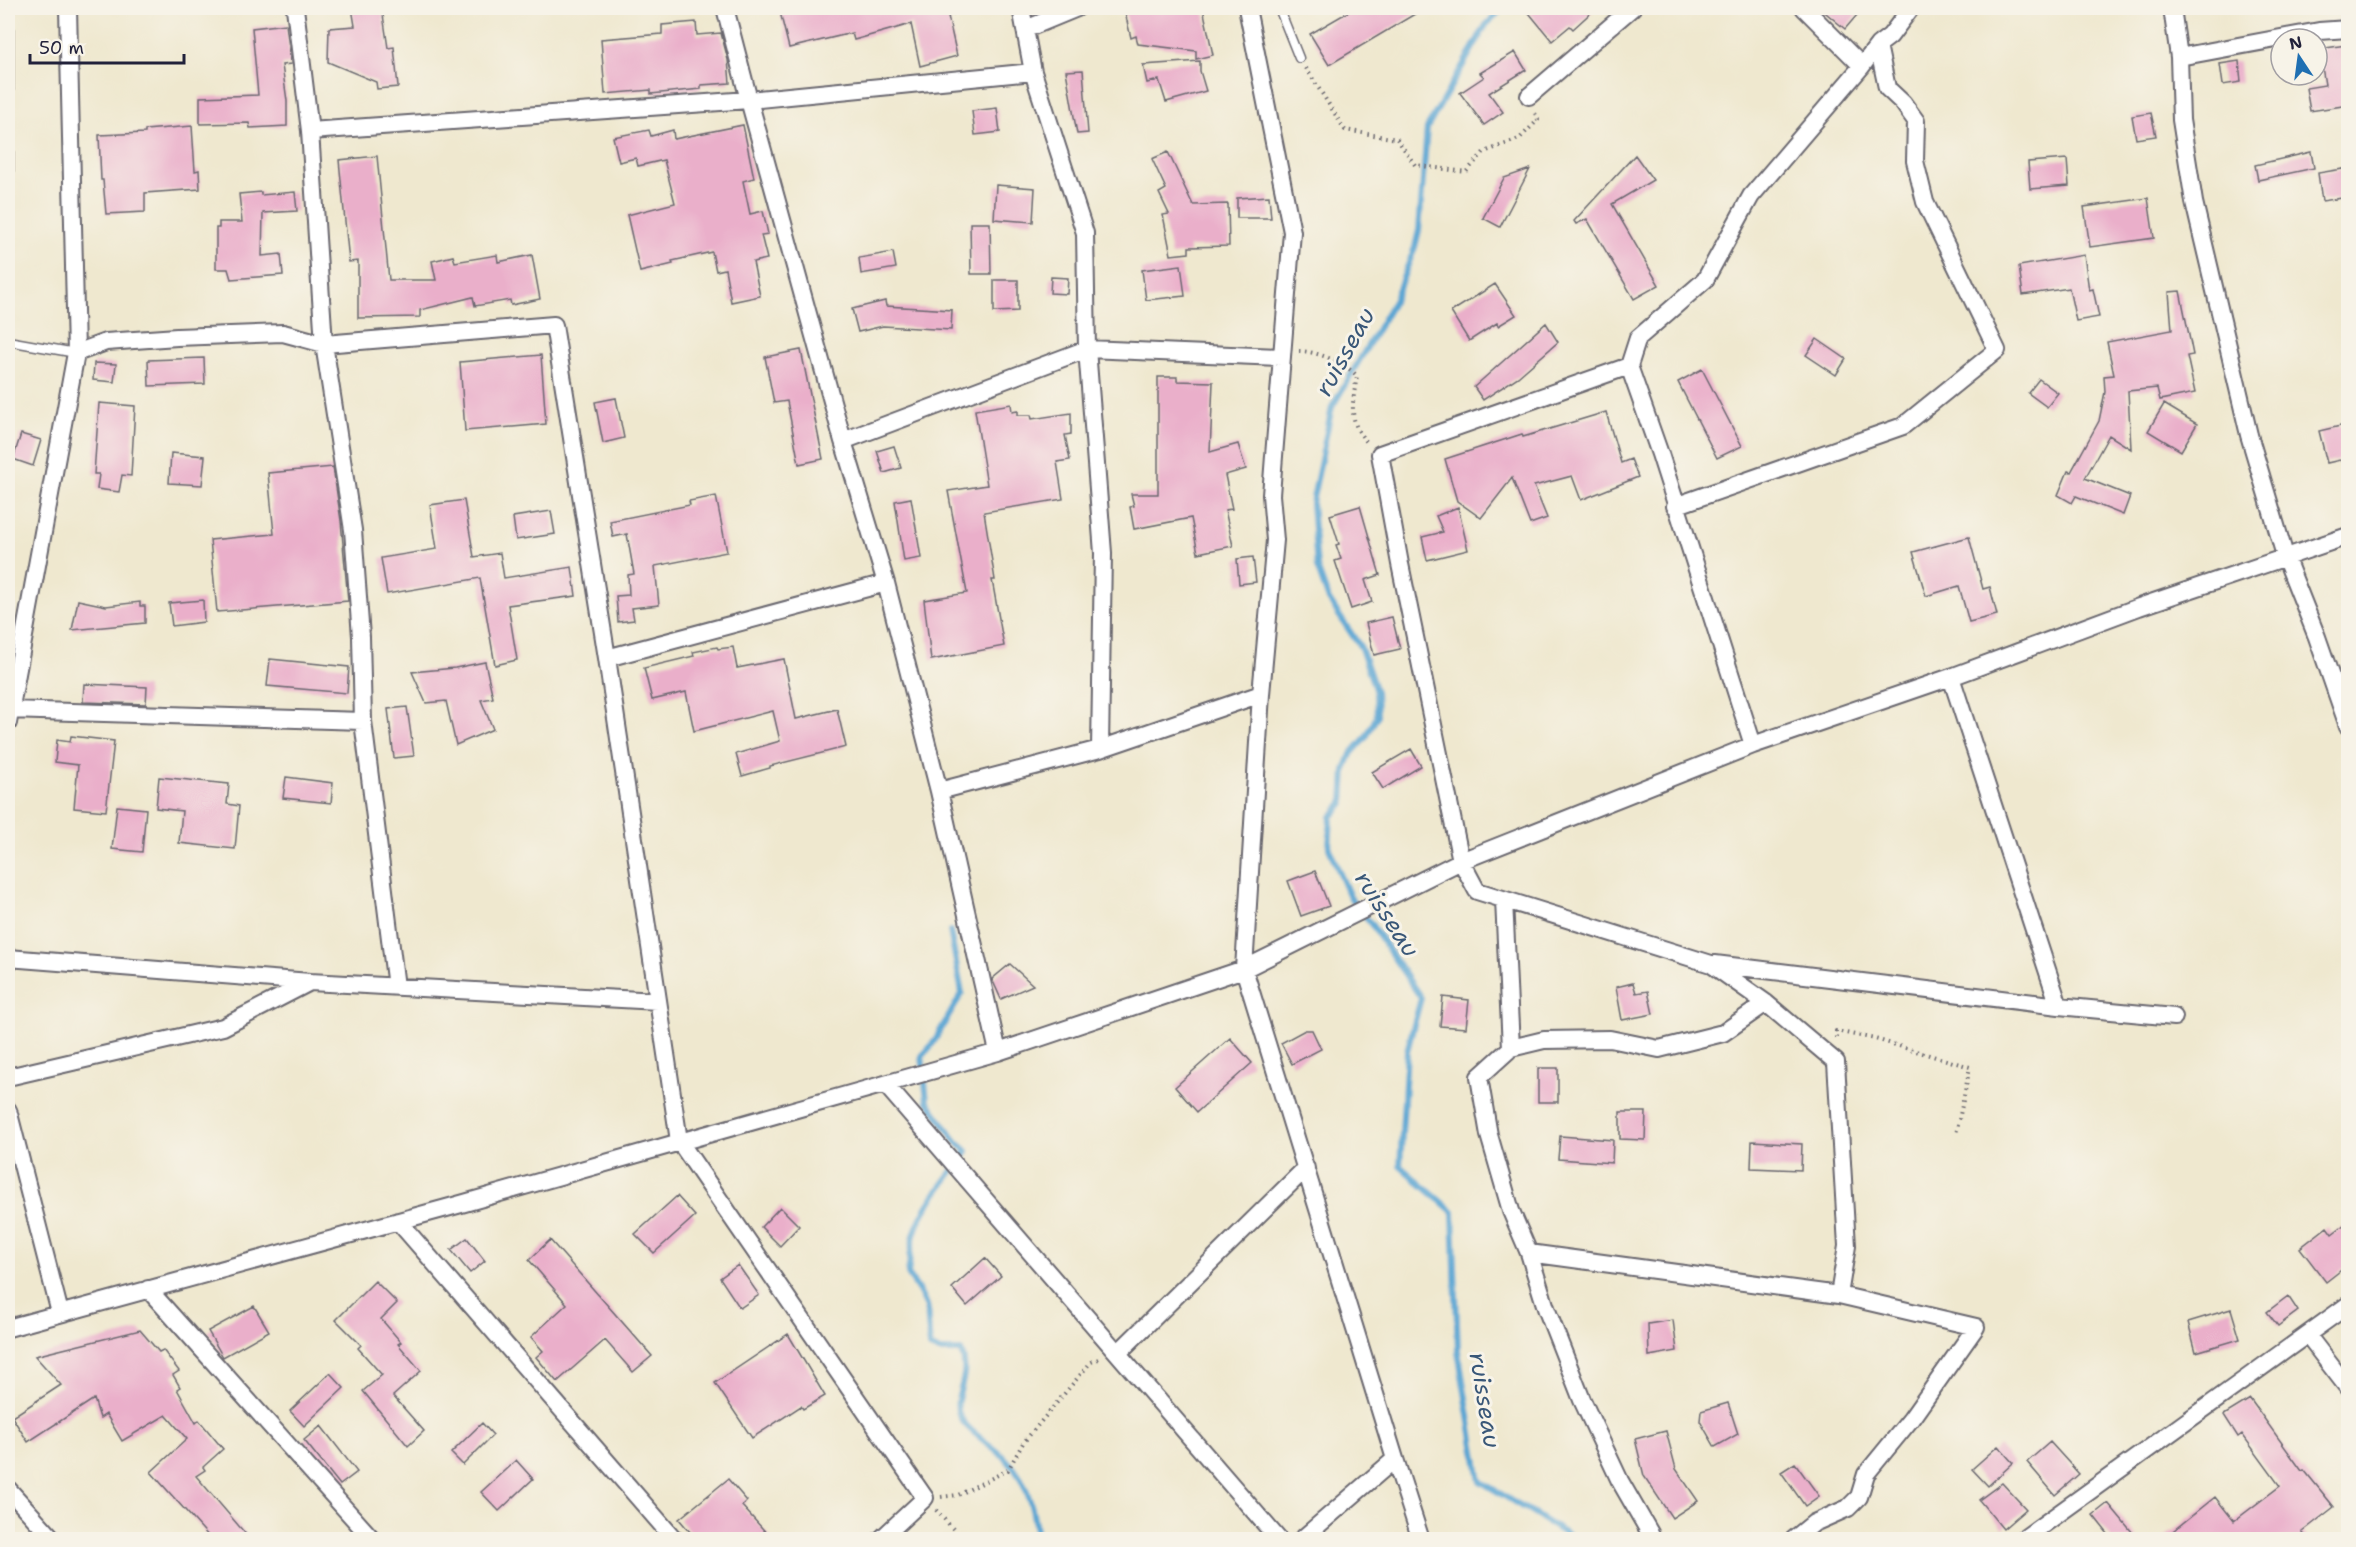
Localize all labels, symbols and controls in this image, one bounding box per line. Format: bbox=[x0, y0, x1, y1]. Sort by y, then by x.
scale bar bbox=[30, 27, 184, 65]
north arrow bbox=[2269, 27, 2329, 87]
text: N bbox=[2287, 31, 2304, 55]
text: 50 m bbox=[39, 36, 84, 60]
water label: ruisseau bbox=[1308, 302, 1382, 402]
water label: ruisseau bbox=[1347, 865, 1427, 963]
water label: ruisseau bbox=[1462, 1350, 1508, 1450]

